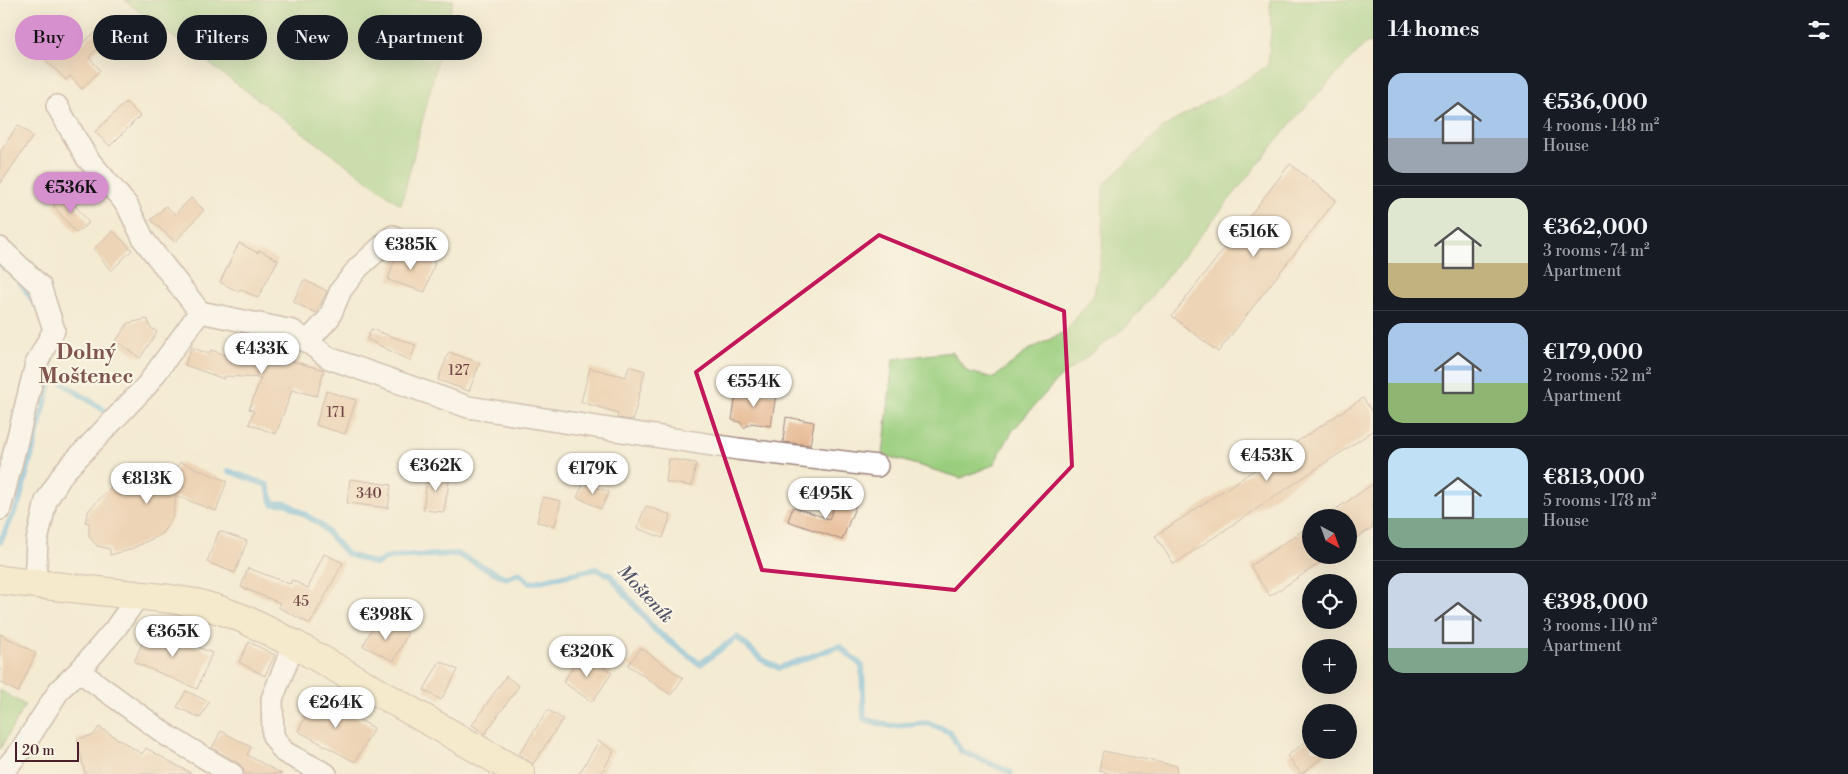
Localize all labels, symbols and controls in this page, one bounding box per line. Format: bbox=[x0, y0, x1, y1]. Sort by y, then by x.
chip: Buy bbox=[15, 15, 83, 60]
chip: Rent bbox=[93, 15, 167, 60]
chip: Filters bbox=[177, 15, 267, 60]
chip: New bbox=[277, 15, 348, 60]
chip: Apartment bbox=[358, 15, 482, 60]
icon: filters bbox=[1805, 16, 1833, 44]
text: 14 homes bbox=[1388, 17, 1479, 43]
text: €536,000 bbox=[1543, 90, 1648, 116]
icon: home bbox=[1428, 93, 1488, 153]
text: 4 rooms · 148 m² bbox=[1543, 116, 1659, 136]
text: House bbox=[1543, 136, 1589, 156]
pin: €536K bbox=[36, 172, 106, 214]
text: €536K bbox=[44, 178, 98, 198]
text: €362,000 bbox=[1543, 215, 1648, 241]
pin: €516K bbox=[1219, 216, 1289, 258]
icon: home bbox=[1428, 218, 1488, 278]
text: €516K bbox=[1229, 222, 1279, 242]
pin: €385K bbox=[376, 228, 446, 271]
text: €385K bbox=[384, 235, 438, 255]
text: 3 rooms · 74 m² bbox=[1543, 241, 1650, 261]
text: Apartment bbox=[1543, 261, 1622, 281]
pin: €433K bbox=[227, 332, 297, 375]
text: €433K bbox=[235, 339, 289, 359]
district label: Dolný Moštenec bbox=[39, 340, 134, 390]
text: €179,000 bbox=[1543, 340, 1643, 366]
icon: home bbox=[1428, 343, 1488, 403]
house number: 127 bbox=[448, 362, 470, 380]
pin: €554K bbox=[719, 366, 789, 408]
text: 2 rooms · 52 m² bbox=[1543, 366, 1651, 386]
text: €554K bbox=[727, 372, 781, 392]
text: Apartment bbox=[1543, 386, 1622, 406]
house number: 171 bbox=[327, 404, 345, 422]
pin: €453K bbox=[1232, 440, 1302, 482]
text: €453K bbox=[1240, 446, 1294, 466]
pin: €362K bbox=[401, 450, 471, 492]
pin: €179K bbox=[558, 452, 628, 495]
text: €362K bbox=[409, 456, 463, 476]
text: €179K bbox=[568, 459, 618, 479]
pin: €813K bbox=[112, 462, 182, 505]
text: €813,000 bbox=[1543, 465, 1645, 491]
icon: home bbox=[1428, 468, 1488, 528]
text: €813K bbox=[122, 469, 172, 489]
pin: €495K bbox=[791, 478, 861, 520]
text: €495K bbox=[799, 484, 853, 504]
house number: 340 bbox=[356, 485, 382, 503]
text: 5 rooms · 178 m² bbox=[1543, 491, 1657, 511]
north arrow bbox=[1302, 509, 1358, 564]
map controls bbox=[1302, 509, 1357, 759]
text: House bbox=[1543, 511, 1589, 531]
water label: Mošteník bbox=[612, 560, 678, 628]
button: locate bbox=[1302, 574, 1357, 629]
text: €398,000 bbox=[1543, 590, 1648, 616]
house number: 45 bbox=[293, 593, 309, 611]
icon: home bbox=[1428, 593, 1488, 653]
pin: €398K bbox=[351, 598, 421, 641]
text: €398K bbox=[359, 605, 413, 625]
pin: €365K bbox=[138, 616, 208, 658]
text: 3 rooms · 110 m² bbox=[1543, 616, 1657, 636]
text: €365K bbox=[146, 622, 200, 642]
pin: €320K bbox=[552, 636, 622, 678]
text: Apartment bbox=[1543, 636, 1622, 656]
button: + bbox=[1302, 639, 1357, 694]
text: €320K bbox=[560, 642, 614, 662]
pin: €264K bbox=[301, 686, 371, 729]
text: €264K bbox=[309, 693, 363, 713]
button: − bbox=[1302, 704, 1357, 759]
scale bar bbox=[15, 739, 79, 762]
text: 20 m bbox=[22, 742, 54, 760]

